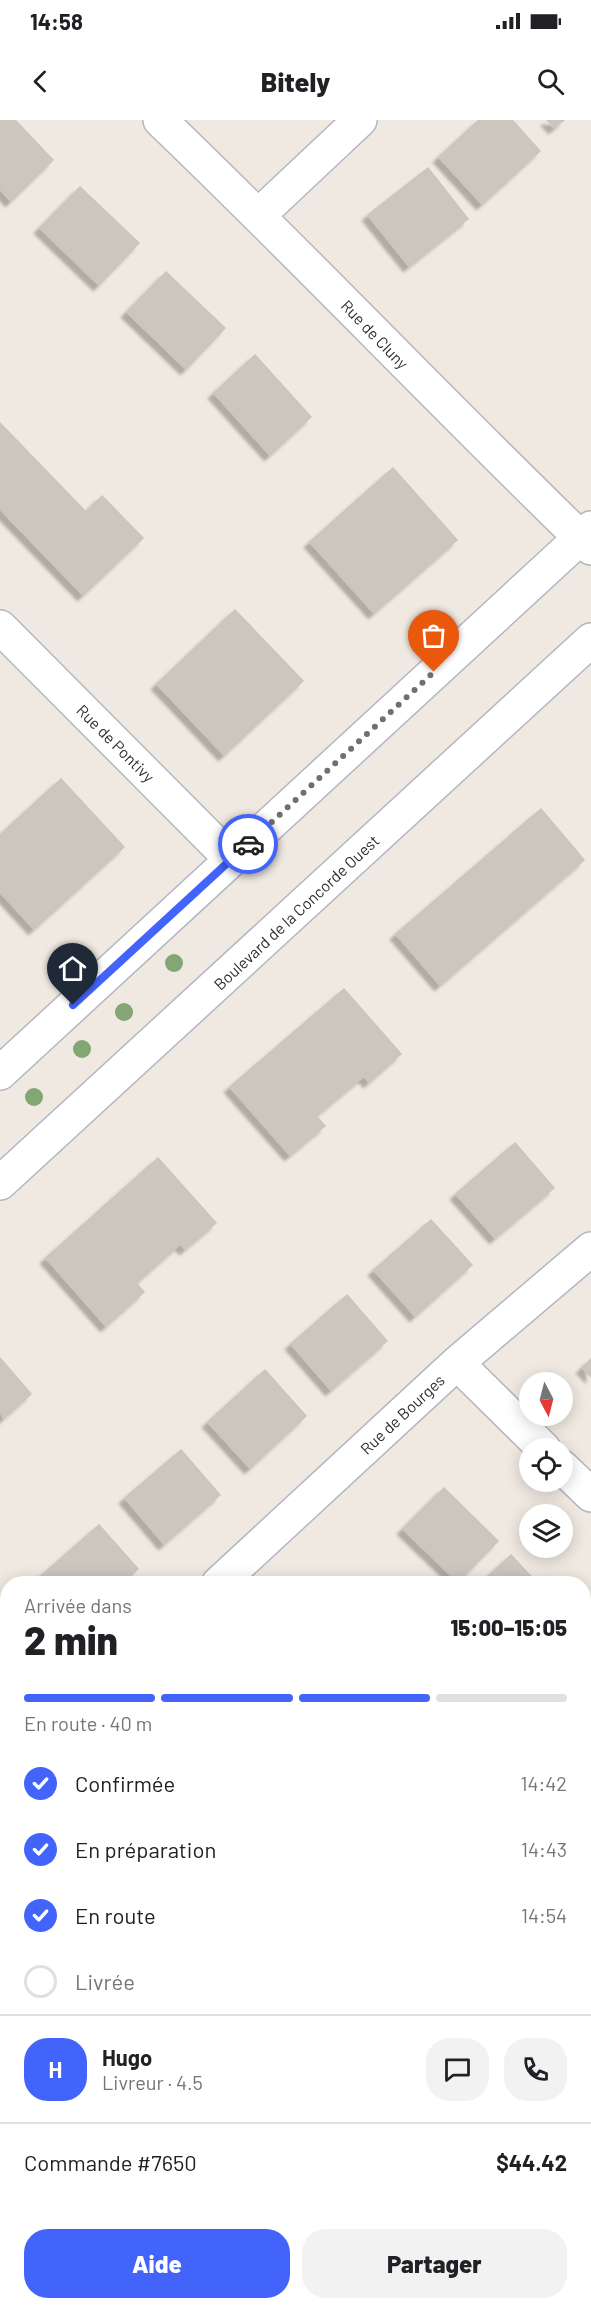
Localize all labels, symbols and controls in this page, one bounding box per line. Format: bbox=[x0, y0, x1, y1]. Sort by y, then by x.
text: 14:58 bbox=[30, 8, 83, 34]
icon: back bbox=[24, 65, 57, 98]
text: Bitely bbox=[261, 65, 330, 97]
icon: search bbox=[534, 65, 567, 98]
street label: Rue de Cluny bbox=[337, 296, 413, 373]
pin bbox=[408, 610, 459, 672]
icon: bag bbox=[417, 619, 450, 652]
street label: Rue de Pontivy bbox=[73, 700, 159, 786]
courier bbox=[218, 814, 278, 874]
icon: car bbox=[232, 828, 265, 861]
street label: Boulevard de la Concorde Ouest bbox=[210, 830, 382, 994]
pin bbox=[47, 943, 98, 1005]
icon: home bbox=[56, 952, 89, 985]
street label: Rue de Bourges bbox=[356, 1370, 448, 1458]
north arrow bbox=[519, 1372, 573, 1426]
map controls bbox=[519, 1372, 573, 1558]
button: locate bbox=[519, 1438, 573, 1492]
button: layers bbox=[519, 1504, 573, 1558]
text: Arrivée dans bbox=[24, 1593, 132, 1617]
text: 15:00–15:05 bbox=[450, 1614, 567, 1640]
text: 2 min bbox=[24, 1616, 118, 1663]
text: En route · 40 m bbox=[24, 1711, 152, 1735]
icon: check bbox=[24, 1767, 57, 1800]
text: Confirmée bbox=[75, 1770, 175, 1796]
text: 14:42 bbox=[520, 1771, 567, 1795]
icon: check bbox=[24, 1833, 57, 1866]
text: En préparation bbox=[75, 1836, 216, 1862]
text: 14:43 bbox=[521, 1837, 567, 1861]
icon: check bbox=[24, 1899, 57, 1932]
text: En route bbox=[75, 1902, 156, 1928]
text: 14:54 bbox=[521, 1903, 567, 1927]
text: Livrée bbox=[75, 1968, 135, 1994]
button: chat bbox=[426, 2038, 489, 2101]
button: phone bbox=[504, 2038, 567, 2101]
text: Hugo bbox=[102, 2044, 152, 2070]
text: H bbox=[49, 2056, 62, 2082]
text: Livreur · 4.5 bbox=[102, 2070, 203, 2094]
text: Commande #7650 bbox=[24, 2149, 197, 2175]
text: $44.42 bbox=[496, 2149, 567, 2175]
button: Aide bbox=[24, 2229, 290, 2298]
button: Partager bbox=[302, 2229, 567, 2298]

